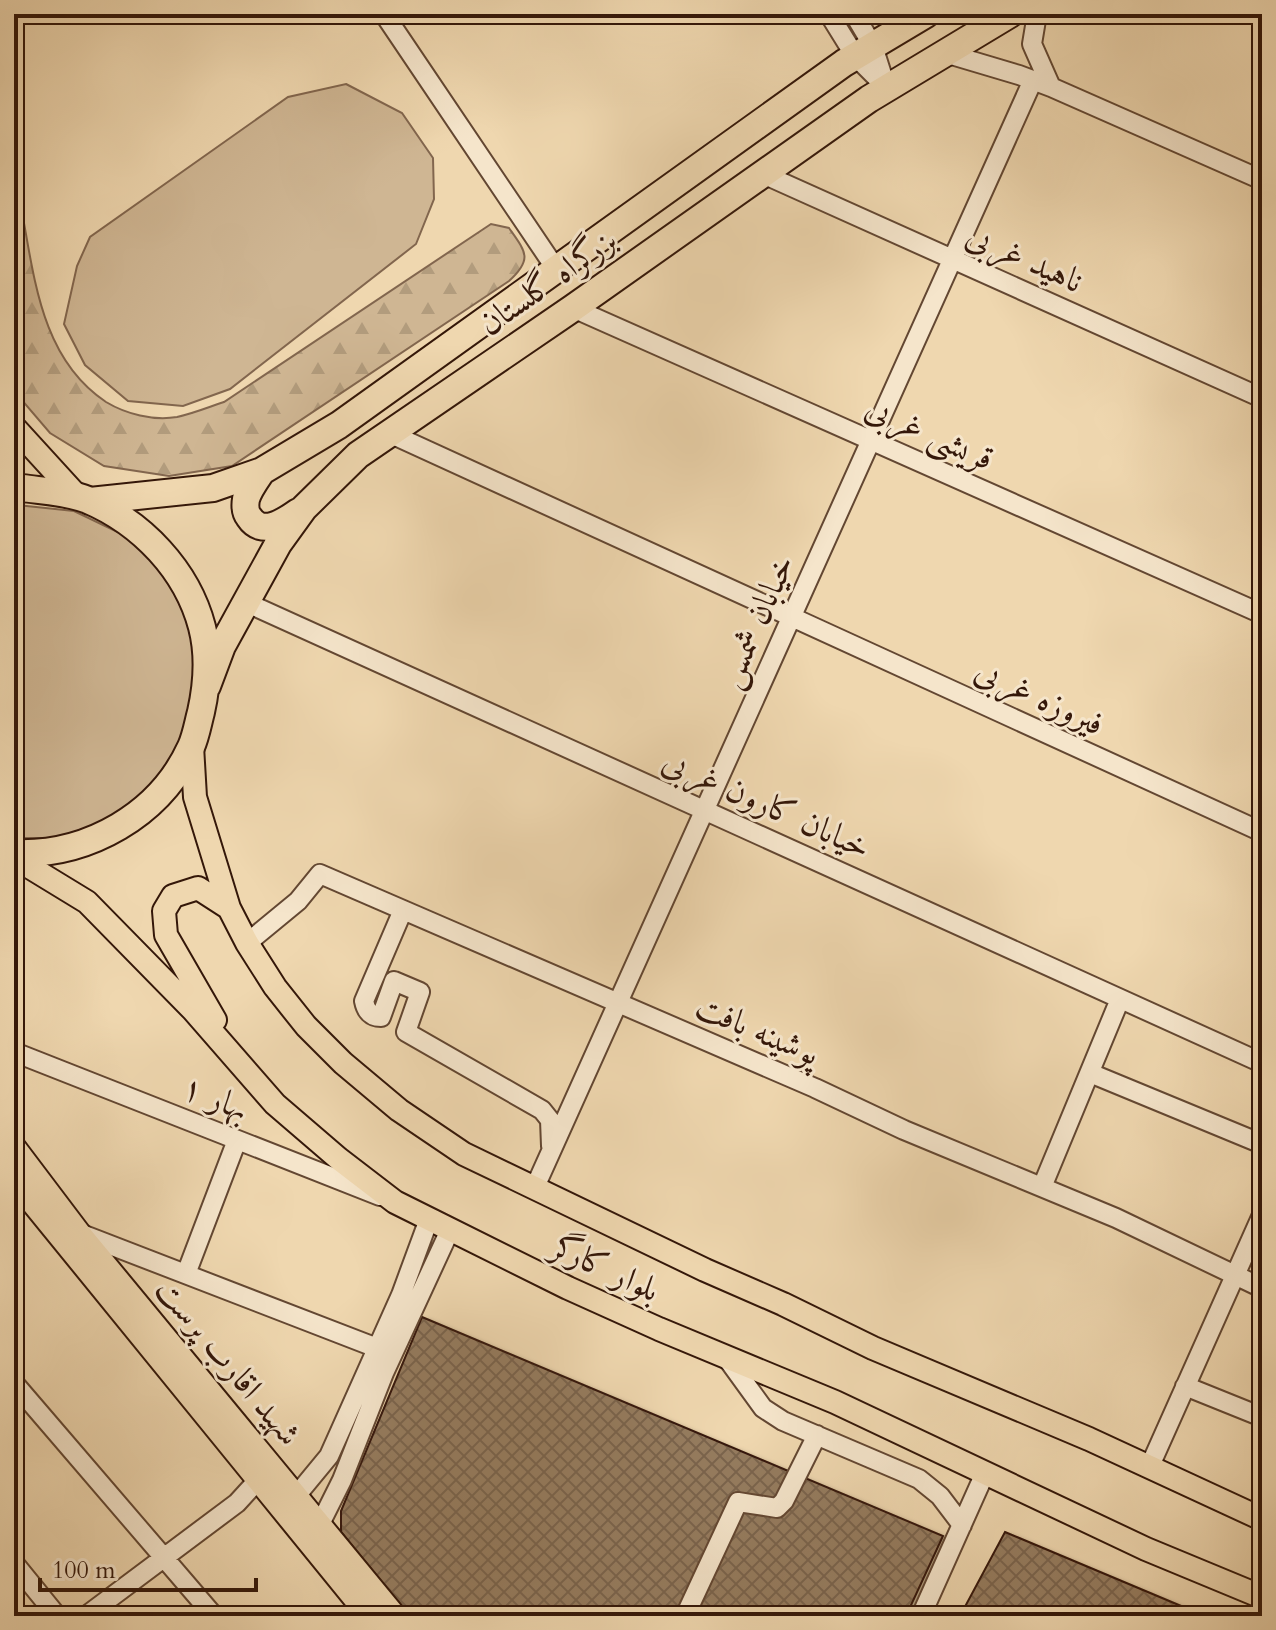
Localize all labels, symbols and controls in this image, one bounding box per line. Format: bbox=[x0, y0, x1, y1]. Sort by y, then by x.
street label: ناهید غربی bbox=[959, 212, 1090, 305]
street label: بزرگراه گلستان bbox=[469, 217, 626, 346]
street label: قریشی غربی bbox=[858, 384, 1001, 483]
street label: خیابان شمس bbox=[706, 547, 806, 695]
street label: فیروزه غربی bbox=[967, 647, 1112, 748]
street label: خیابان کارون غربی bbox=[655, 737, 878, 871]
street label: پوشینه بافت bbox=[688, 983, 828, 1078]
street label: بهار ۱ bbox=[175, 1064, 256, 1132]
street label: بلوار کارگر bbox=[541, 1222, 667, 1313]
street label: شهید اقارب پرست bbox=[145, 1268, 312, 1455]
scale bar bbox=[40, 1542, 256, 1592]
text: 100 m bbox=[52, 1554, 116, 1587]

